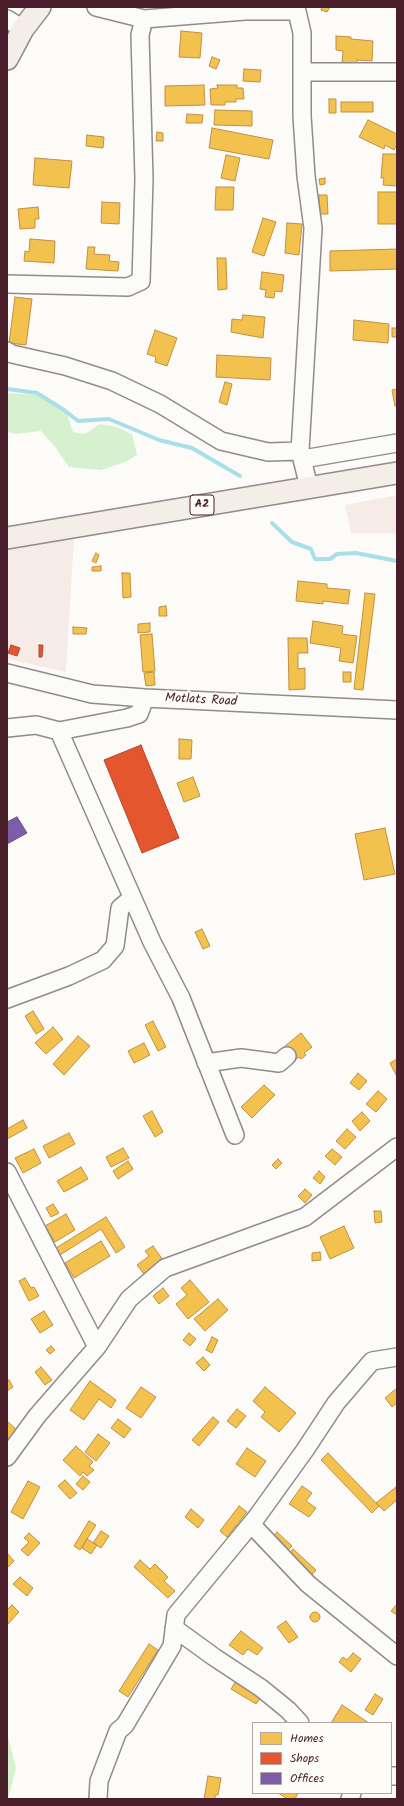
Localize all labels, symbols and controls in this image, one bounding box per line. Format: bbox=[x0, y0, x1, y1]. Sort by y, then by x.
road number: A2 bbox=[190, 495, 214, 515]
street label: Motlats Road bbox=[164, 691, 238, 711]
legend bbox=[252, 1722, 392, 1794]
text: Homes bbox=[290, 1729, 324, 1748]
text: Shops bbox=[290, 1749, 319, 1768]
text: Offices bbox=[290, 1769, 324, 1788]

